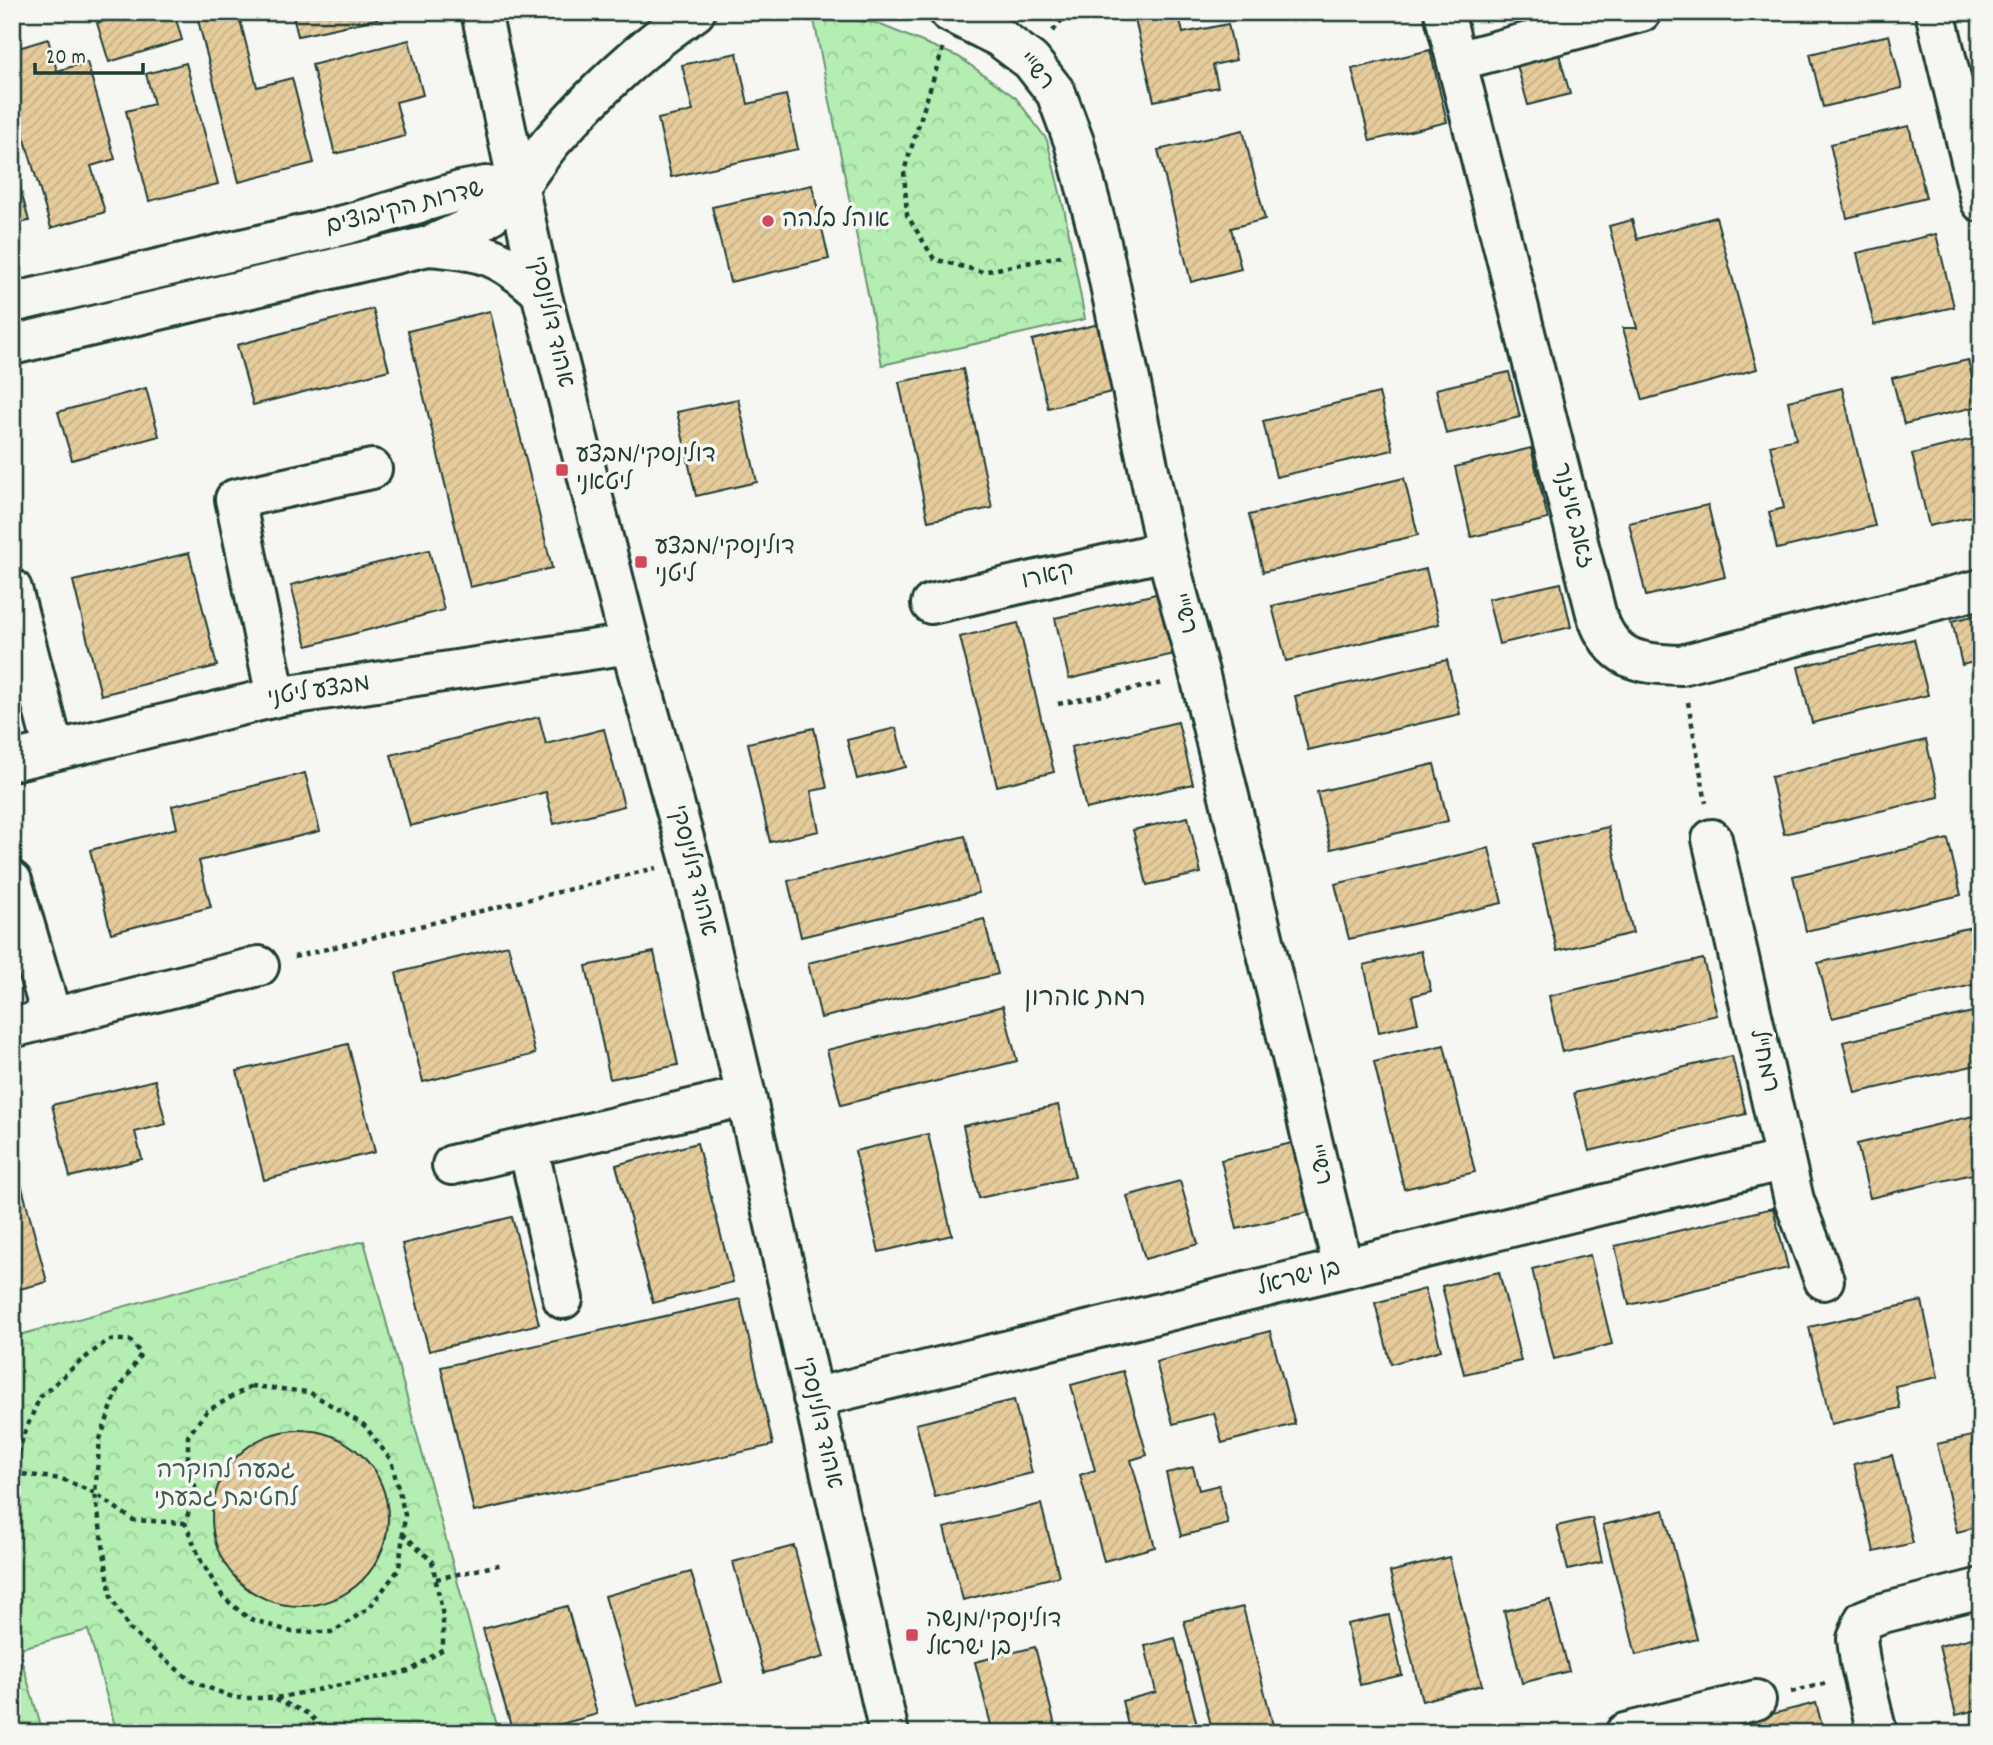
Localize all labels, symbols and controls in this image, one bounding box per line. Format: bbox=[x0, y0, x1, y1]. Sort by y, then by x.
scale bar bbox=[35, 32, 144, 76]
text: 20 m bbox=[46, 44, 86, 74]
street label: רש"י bbox=[1008, 45, 1062, 99]
street label: שדרות הקיבוצים bbox=[322, 173, 488, 245]
place label: אוהל בלהה bbox=[782, 204, 889, 238]
marker: אוהל בלהה bbox=[760, 213, 776, 229]
street label: אהוד דולינסקי bbox=[518, 253, 582, 391]
place label: דולינסקי/מבצע ליטאני bbox=[576, 439, 716, 501]
street label: זאב איזנר bbox=[1542, 459, 1602, 573]
marker: דולינסקי/מבצע ליטאני bbox=[554, 462, 570, 478]
place label: דולינסקי/מבצע ליטני bbox=[655, 531, 795, 593]
marker: דולינסקי/מבצע ליטני bbox=[633, 554, 649, 570]
street label: קארו bbox=[1018, 554, 1078, 600]
street label: רש"י bbox=[1161, 590, 1205, 638]
street label: מבצע ליטני bbox=[265, 667, 373, 717]
street label: אהוד דולינסקי bbox=[659, 802, 725, 940]
district label: רמת אהרון bbox=[1024, 981, 1146, 1018]
street label: רמח"ל bbox=[1739, 1026, 1787, 1096]
street label: רש"י bbox=[1296, 1141, 1340, 1189]
street label: בן ישראל bbox=[1254, 1252, 1344, 1306]
street label: אהוד דולינסקי bbox=[787, 1354, 851, 1492]
park label: גבעה להוקרה לחטיבת גבעתי bbox=[154, 1455, 299, 1517]
place label: דולינסקי/מנשה בן ישראל bbox=[926, 1604, 1062, 1666]
marker: דולינסקי/מנשה בן ישראל bbox=[904, 1627, 920, 1643]

